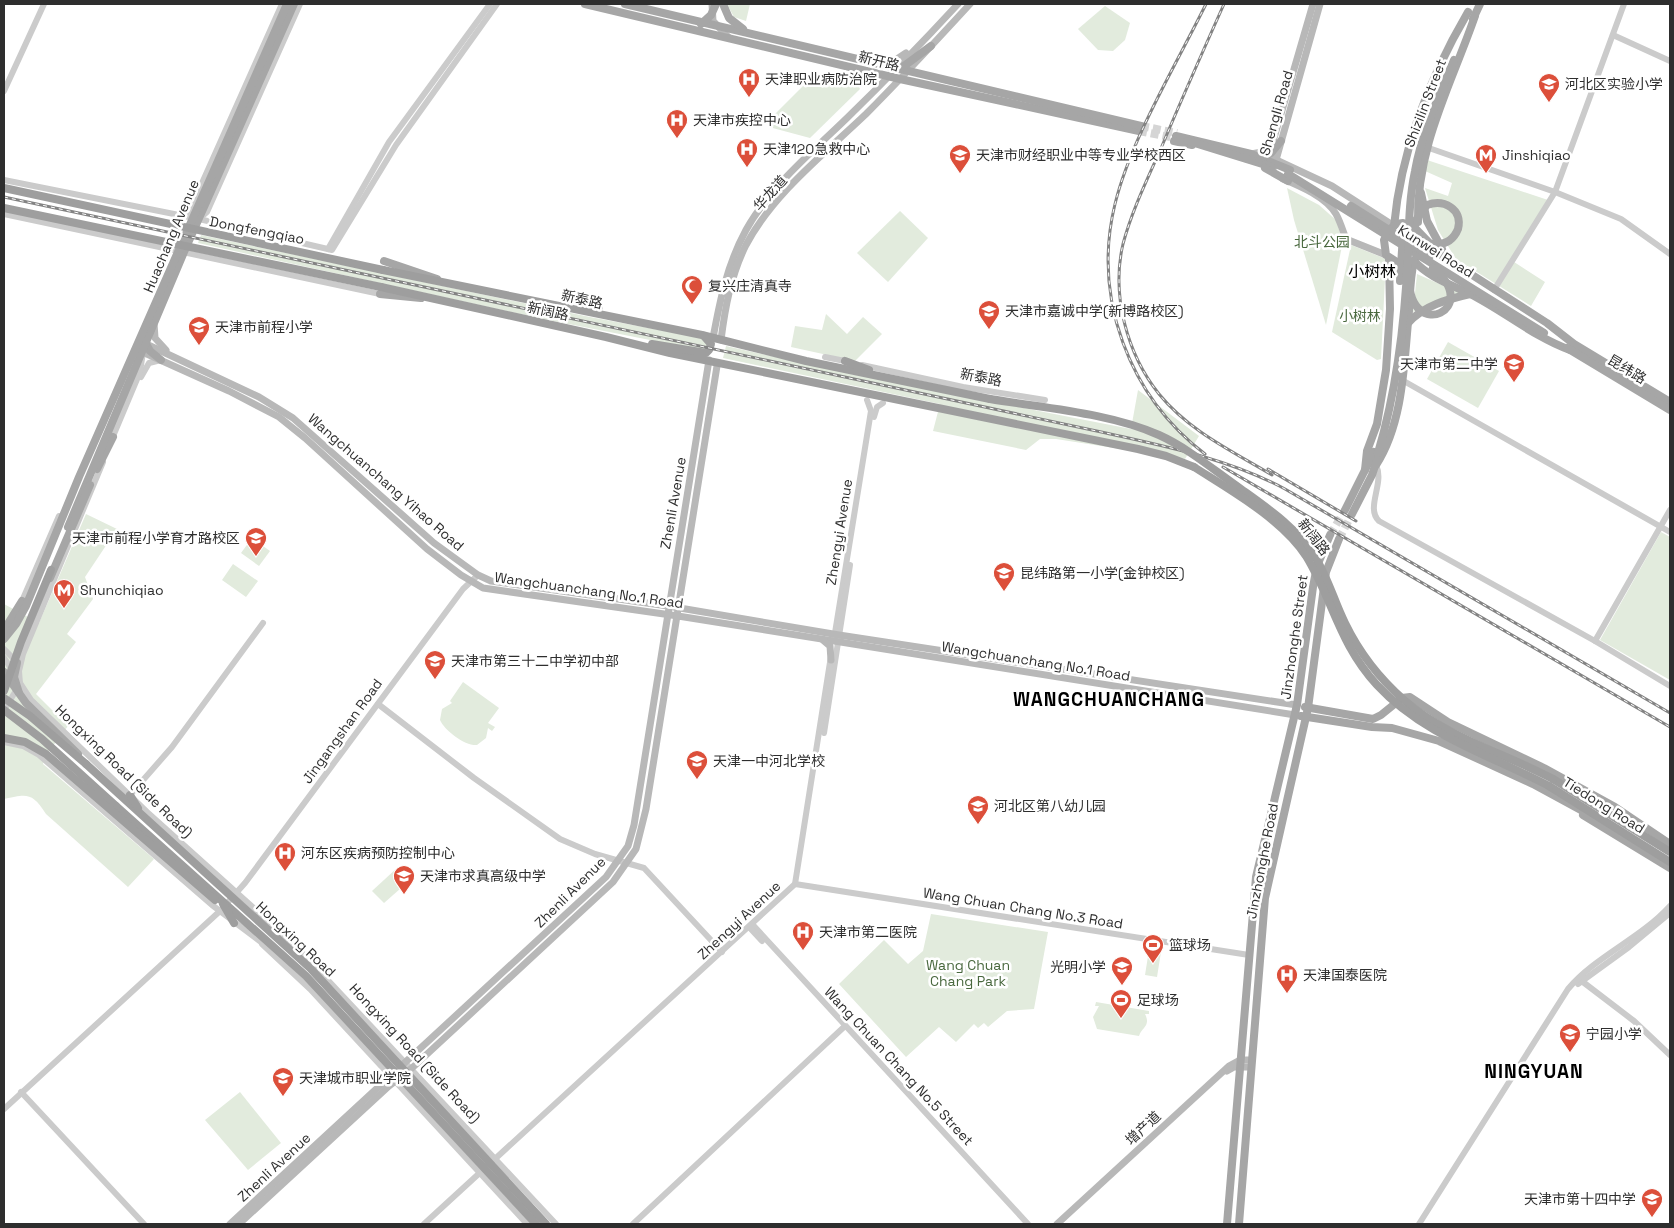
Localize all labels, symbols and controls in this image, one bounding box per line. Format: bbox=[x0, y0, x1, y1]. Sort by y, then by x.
street label: 新开路 bbox=[856, 47, 902, 75]
street label: Shizilin Street bbox=[1400, 56, 1450, 150]
hospital icon: 天津职业病防治院 bbox=[737, 67, 761, 98]
street label: Shengli Road bbox=[1255, 68, 1297, 158]
place label: 天津职业病防治院 bbox=[765, 70, 877, 88]
school or university icon: 河北区实验小学 bbox=[1537, 72, 1561, 103]
place label: 河北区实验小学 bbox=[1565, 75, 1663, 93]
hospital icon: 天津市疾控中心 bbox=[665, 108, 689, 139]
place label: 天津市疾控中心 bbox=[693, 111, 791, 129]
hospital icon: 天津120急救中心 bbox=[735, 137, 759, 168]
place label: 天津120急救中心 bbox=[763, 140, 870, 158]
school or university icon: 天津市财经职业中等专业学校西区 bbox=[948, 143, 972, 174]
metro station icon: Jinshiqiao bbox=[1474, 143, 1498, 174]
place label: 天津市财经职业中等专业学校西区 bbox=[976, 146, 1186, 164]
place label: Jinshiqiao bbox=[1502, 146, 1571, 164]
street label: 华龙道 bbox=[749, 171, 791, 215]
street label: Huachang Avenue bbox=[139, 177, 203, 295]
street label: Dongfengqiao bbox=[208, 212, 306, 248]
street label: Kunwei Road bbox=[1395, 221, 1477, 281]
park label: 北斗公园 bbox=[1294, 233, 1350, 251]
district label: 小树林 bbox=[1348, 261, 1396, 282]
mosque icon: 复兴庄清真寺 bbox=[680, 274, 704, 305]
place label: 复兴庄清真寺 bbox=[708, 277, 792, 295]
street label: 新泰路 bbox=[560, 286, 604, 312]
street label: 新阔路 bbox=[526, 298, 570, 324]
school or university icon: 天津市嘉诚中学(新博路校区) bbox=[977, 299, 1001, 330]
place label: 天津市嘉诚中学(新博路校区) bbox=[1005, 302, 1184, 320]
park label: 小树林 bbox=[1339, 307, 1381, 325]
school or university icon: 天津市前程小学 bbox=[187, 315, 211, 346]
place label: 天津市前程小学 bbox=[215, 318, 313, 336]
street label: 昆纬路 bbox=[1604, 350, 1650, 388]
school or university icon: 天津市第二中学 bbox=[1502, 352, 1526, 383]
place label: 天津市第二中学 bbox=[1400, 355, 1498, 373]
street label: 新泰路 bbox=[959, 364, 1003, 390]
street label: Wangchuanchang Yihao Road bbox=[304, 409, 468, 555]
street label: Zhenli Avenue bbox=[656, 456, 690, 550]
street label: Zhengyi Avenue bbox=[822, 478, 856, 586]
street label: 新阔路 bbox=[1294, 515, 1334, 559]
school or university icon: 天津市前程小学育才路校区 bbox=[244, 526, 268, 557]
place label: 天津市前程小学育才路校区 bbox=[72, 529, 240, 547]
school or university icon: 昆纬路第一小学(金钟校区) bbox=[992, 561, 1016, 592]
place label: 昆纬路第一小学(金钟校区) bbox=[1020, 564, 1185, 582]
street label: Wangchuanchang No.1 Road bbox=[493, 568, 685, 612]
street label: Jinzhonghe Street bbox=[1276, 574, 1312, 700]
metro station icon: Shunchiqiao bbox=[52, 578, 76, 609]
place label: Shunchiqiao bbox=[80, 581, 164, 599]
street label: Wangchuanchang No.1 Road bbox=[940, 637, 1132, 685]
school or university icon: 天津市第三十二中学初中部 bbox=[423, 649, 447, 680]
place label: 天津市第三十二中学初中部 bbox=[451, 652, 619, 670]
street label: Jingangshan Road bbox=[298, 675, 386, 787]
district label: WANGCHUANCHANG bbox=[1013, 687, 1205, 712]
street label: Hongxing Road (Side Road) bbox=[52, 701, 196, 841]
school or university icon: 天津一中河北学校 bbox=[685, 749, 709, 780]
place label: 天津一中河北学校 bbox=[713, 752, 825, 770]
street label: Tiedong Road bbox=[1560, 773, 1648, 837]
school or university icon: 河北区第八幼儿园 bbox=[966, 794, 990, 825]
place label: 河北区第八幼儿园 bbox=[994, 797, 1106, 815]
street label: Jinzhonghe Road bbox=[1242, 802, 1282, 920]
hospital icon: 河东区疾病预防控制中心 bbox=[273, 841, 297, 872]
place label: 河东区疾病预防控制中心 bbox=[301, 844, 455, 862]
street label: Zhenli Avenue bbox=[531, 853, 609, 931]
school or university icon: 天津市求真高级中学 bbox=[392, 864, 416, 895]
place label: 天津市求真高级中学 bbox=[420, 867, 546, 885]
street label: Zhengyi Avenue bbox=[694, 877, 784, 963]
street label: Wang Chuan Chang No.3 Road bbox=[922, 883, 1124, 933]
street label: Hongxing Road bbox=[252, 897, 340, 981]
hospital icon: 天津市第二医院 bbox=[791, 920, 815, 951]
place label: 天津市第二医院 bbox=[819, 923, 917, 941]
sports icon: 篮球场 bbox=[1141, 933, 1165, 964]
place label: 篮球场 bbox=[1169, 936, 1211, 954]
school or university icon: 光明小学 bbox=[1110, 955, 1134, 986]
park label: Wang Chuan Chang Park bbox=[926, 956, 1010, 990]
place label: 光明小学 bbox=[1050, 958, 1106, 976]
hospital icon: 天津国泰医院 bbox=[1275, 963, 1299, 994]
place label: 天津国泰医院 bbox=[1303, 966, 1387, 984]
street label: Hongxing Road (Side Road) bbox=[346, 980, 484, 1126]
street label: Wang Chuan Chang No.5 Street bbox=[821, 983, 977, 1149]
sports icon: 足球场 bbox=[1109, 988, 1133, 1019]
place label: 足球场 bbox=[1137, 991, 1179, 1009]
school or university icon: 宁园小学 bbox=[1558, 1022, 1582, 1053]
place label: 宁园小学 bbox=[1586, 1025, 1642, 1043]
district label: NINGYUAN bbox=[1484, 1059, 1584, 1084]
school or university icon: 天津城市职业学院 bbox=[271, 1066, 295, 1097]
place label: 天津城市职业学院 bbox=[299, 1069, 411, 1087]
street label: 增产道 bbox=[1122, 1107, 1164, 1149]
street label: Zhenli Avenue bbox=[234, 1129, 314, 1205]
school or university icon: 天津市第十四中学 bbox=[1640, 1187, 1664, 1218]
place label: 天津市第十四中学 bbox=[1524, 1190, 1636, 1208]

